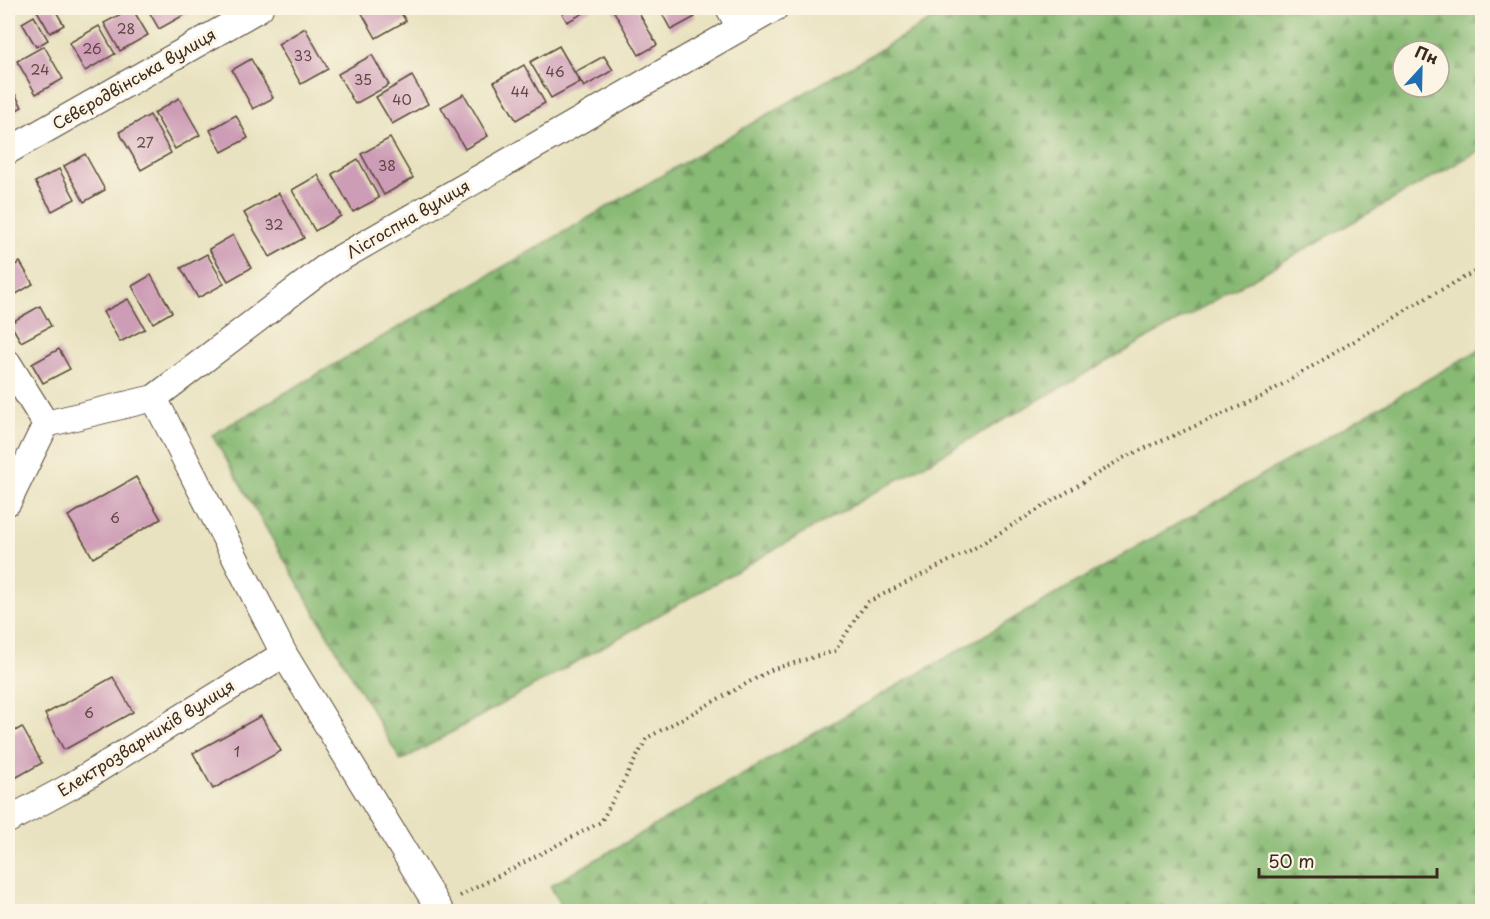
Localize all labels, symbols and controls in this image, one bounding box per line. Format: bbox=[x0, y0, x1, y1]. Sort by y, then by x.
house number: 28 bbox=[117, 18, 135, 39]
street label: Сєвєродвінська вулиця bbox=[47, 21, 220, 135]
house number: 26 bbox=[82, 38, 102, 59]
north arrow bbox=[1391, 39, 1451, 99]
text: Пн bbox=[1412, 39, 1442, 70]
house number: 33 bbox=[294, 45, 312, 66]
house number: 24 bbox=[31, 59, 49, 80]
house number: 46 bbox=[545, 61, 565, 82]
house number: 35 bbox=[354, 69, 372, 90]
house number: 44 bbox=[511, 81, 529, 102]
house number: 40 bbox=[392, 89, 412, 110]
house number: 27 bbox=[136, 132, 154, 153]
house number: 38 bbox=[378, 155, 396, 176]
street label: Лісгоспна вулиця bbox=[341, 173, 474, 263]
house number: 32 bbox=[265, 214, 283, 235]
house number: 6 bbox=[110, 507, 120, 528]
street label: Електрозварників вулиця bbox=[52, 673, 238, 801]
house number: 6 bbox=[84, 702, 94, 723]
house number: 1 bbox=[234, 741, 240, 762]
scale bar bbox=[1259, 841, 1438, 879]
text: 50 m bbox=[1268, 847, 1315, 874]

